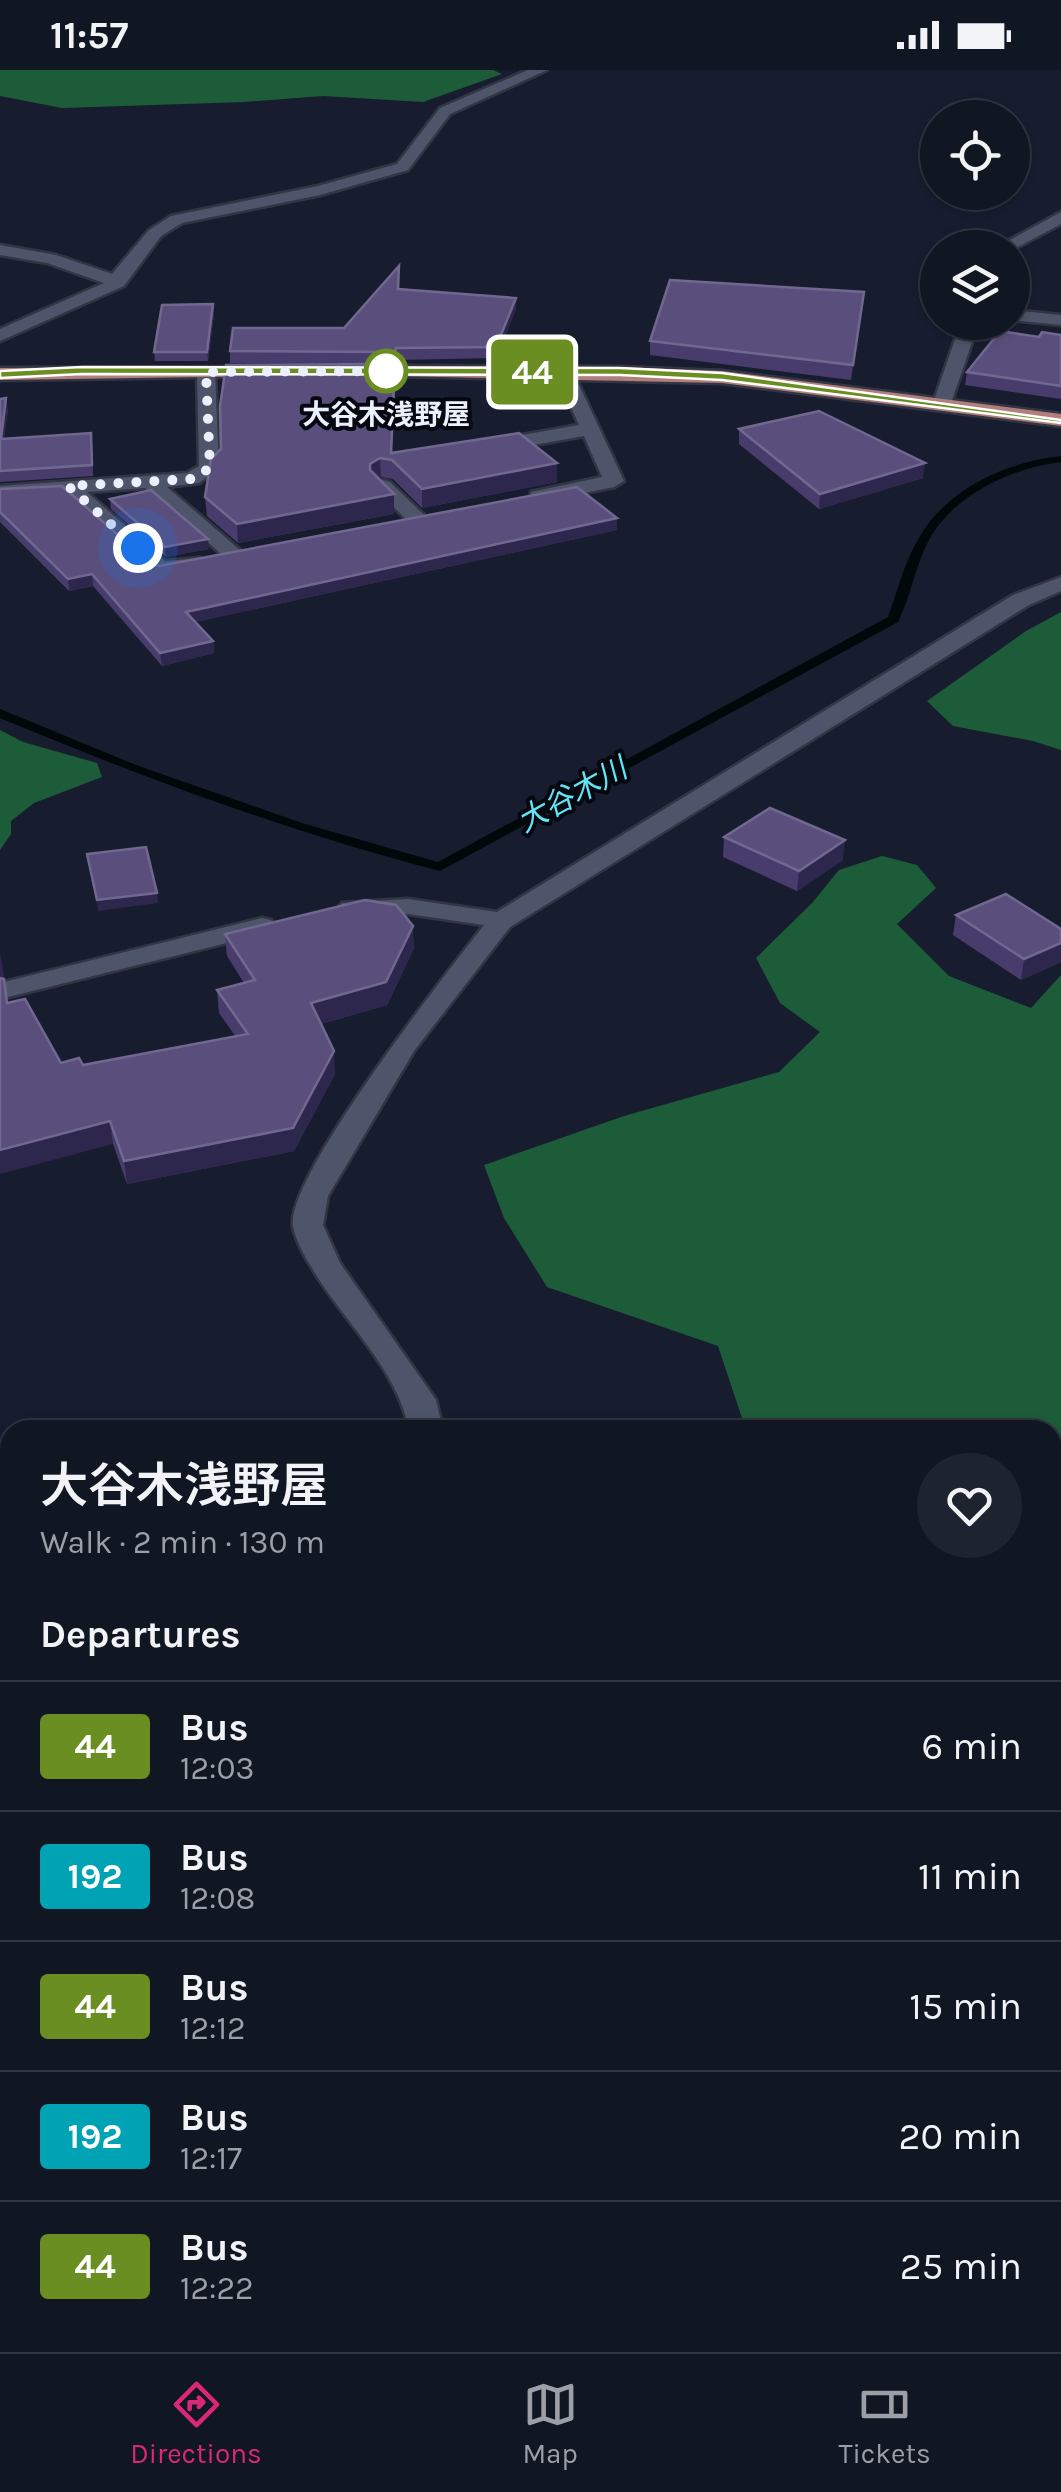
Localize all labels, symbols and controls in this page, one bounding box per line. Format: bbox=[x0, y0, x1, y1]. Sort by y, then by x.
text: 11:57 bbox=[50, 13, 128, 58]
map controls bbox=[920, 100, 1030, 340]
button: locate bbox=[920, 100, 1030, 210]
button: layers bbox=[920, 230, 1030, 340]
line badge: 44 bbox=[487, 340, 577, 404]
marker: 大谷木浅野屋 bbox=[365, 350, 407, 392]
text: 44 bbox=[511, 352, 553, 393]
place label: 大谷木浅野屋 bbox=[302, 398, 470, 431]
your location bbox=[113, 523, 163, 573]
water label: 大谷木川 bbox=[511, 749, 636, 840]
button: heart bbox=[917, 1453, 1022, 1558]
text: 大谷木浅野屋 bbox=[40, 1458, 328, 1514]
text: Walk · 2 min · 130 m bbox=[40, 1524, 325, 1561]
text: Departures bbox=[40, 1612, 240, 1657]
text: Bus bbox=[180, 1705, 249, 1750]
text: 6 min bbox=[921, 1724, 1022, 1769]
text: 44 bbox=[74, 1726, 116, 1767]
text: 12:03 bbox=[180, 1750, 254, 1787]
text: Bus bbox=[180, 1835, 249, 1880]
text: 11 min bbox=[918, 1854, 1022, 1899]
text: 192 bbox=[67, 1856, 123, 1897]
text: 12:08 bbox=[180, 1880, 255, 1917]
text: Bus bbox=[180, 1965, 249, 2010]
text: 15 min bbox=[909, 1984, 1022, 2029]
text: 44 bbox=[74, 1986, 116, 2027]
text: 12:12 bbox=[180, 2010, 246, 2047]
text: Bus bbox=[180, 2095, 249, 2140]
text: 20 min bbox=[899, 2114, 1022, 2159]
text: 192 bbox=[67, 2116, 123, 2157]
text: 12:17 bbox=[180, 2140, 242, 2177]
text: Bus bbox=[180, 2225, 249, 2270]
text: 25 min bbox=[900, 2244, 1022, 2289]
text: 44 bbox=[74, 2246, 116, 2287]
text: 12:22 bbox=[180, 2270, 254, 2307]
tab: Directions bbox=[130, 2377, 262, 2470]
tab: Map bbox=[522, 2377, 578, 2470]
tab: Tickets bbox=[838, 2377, 931, 2470]

